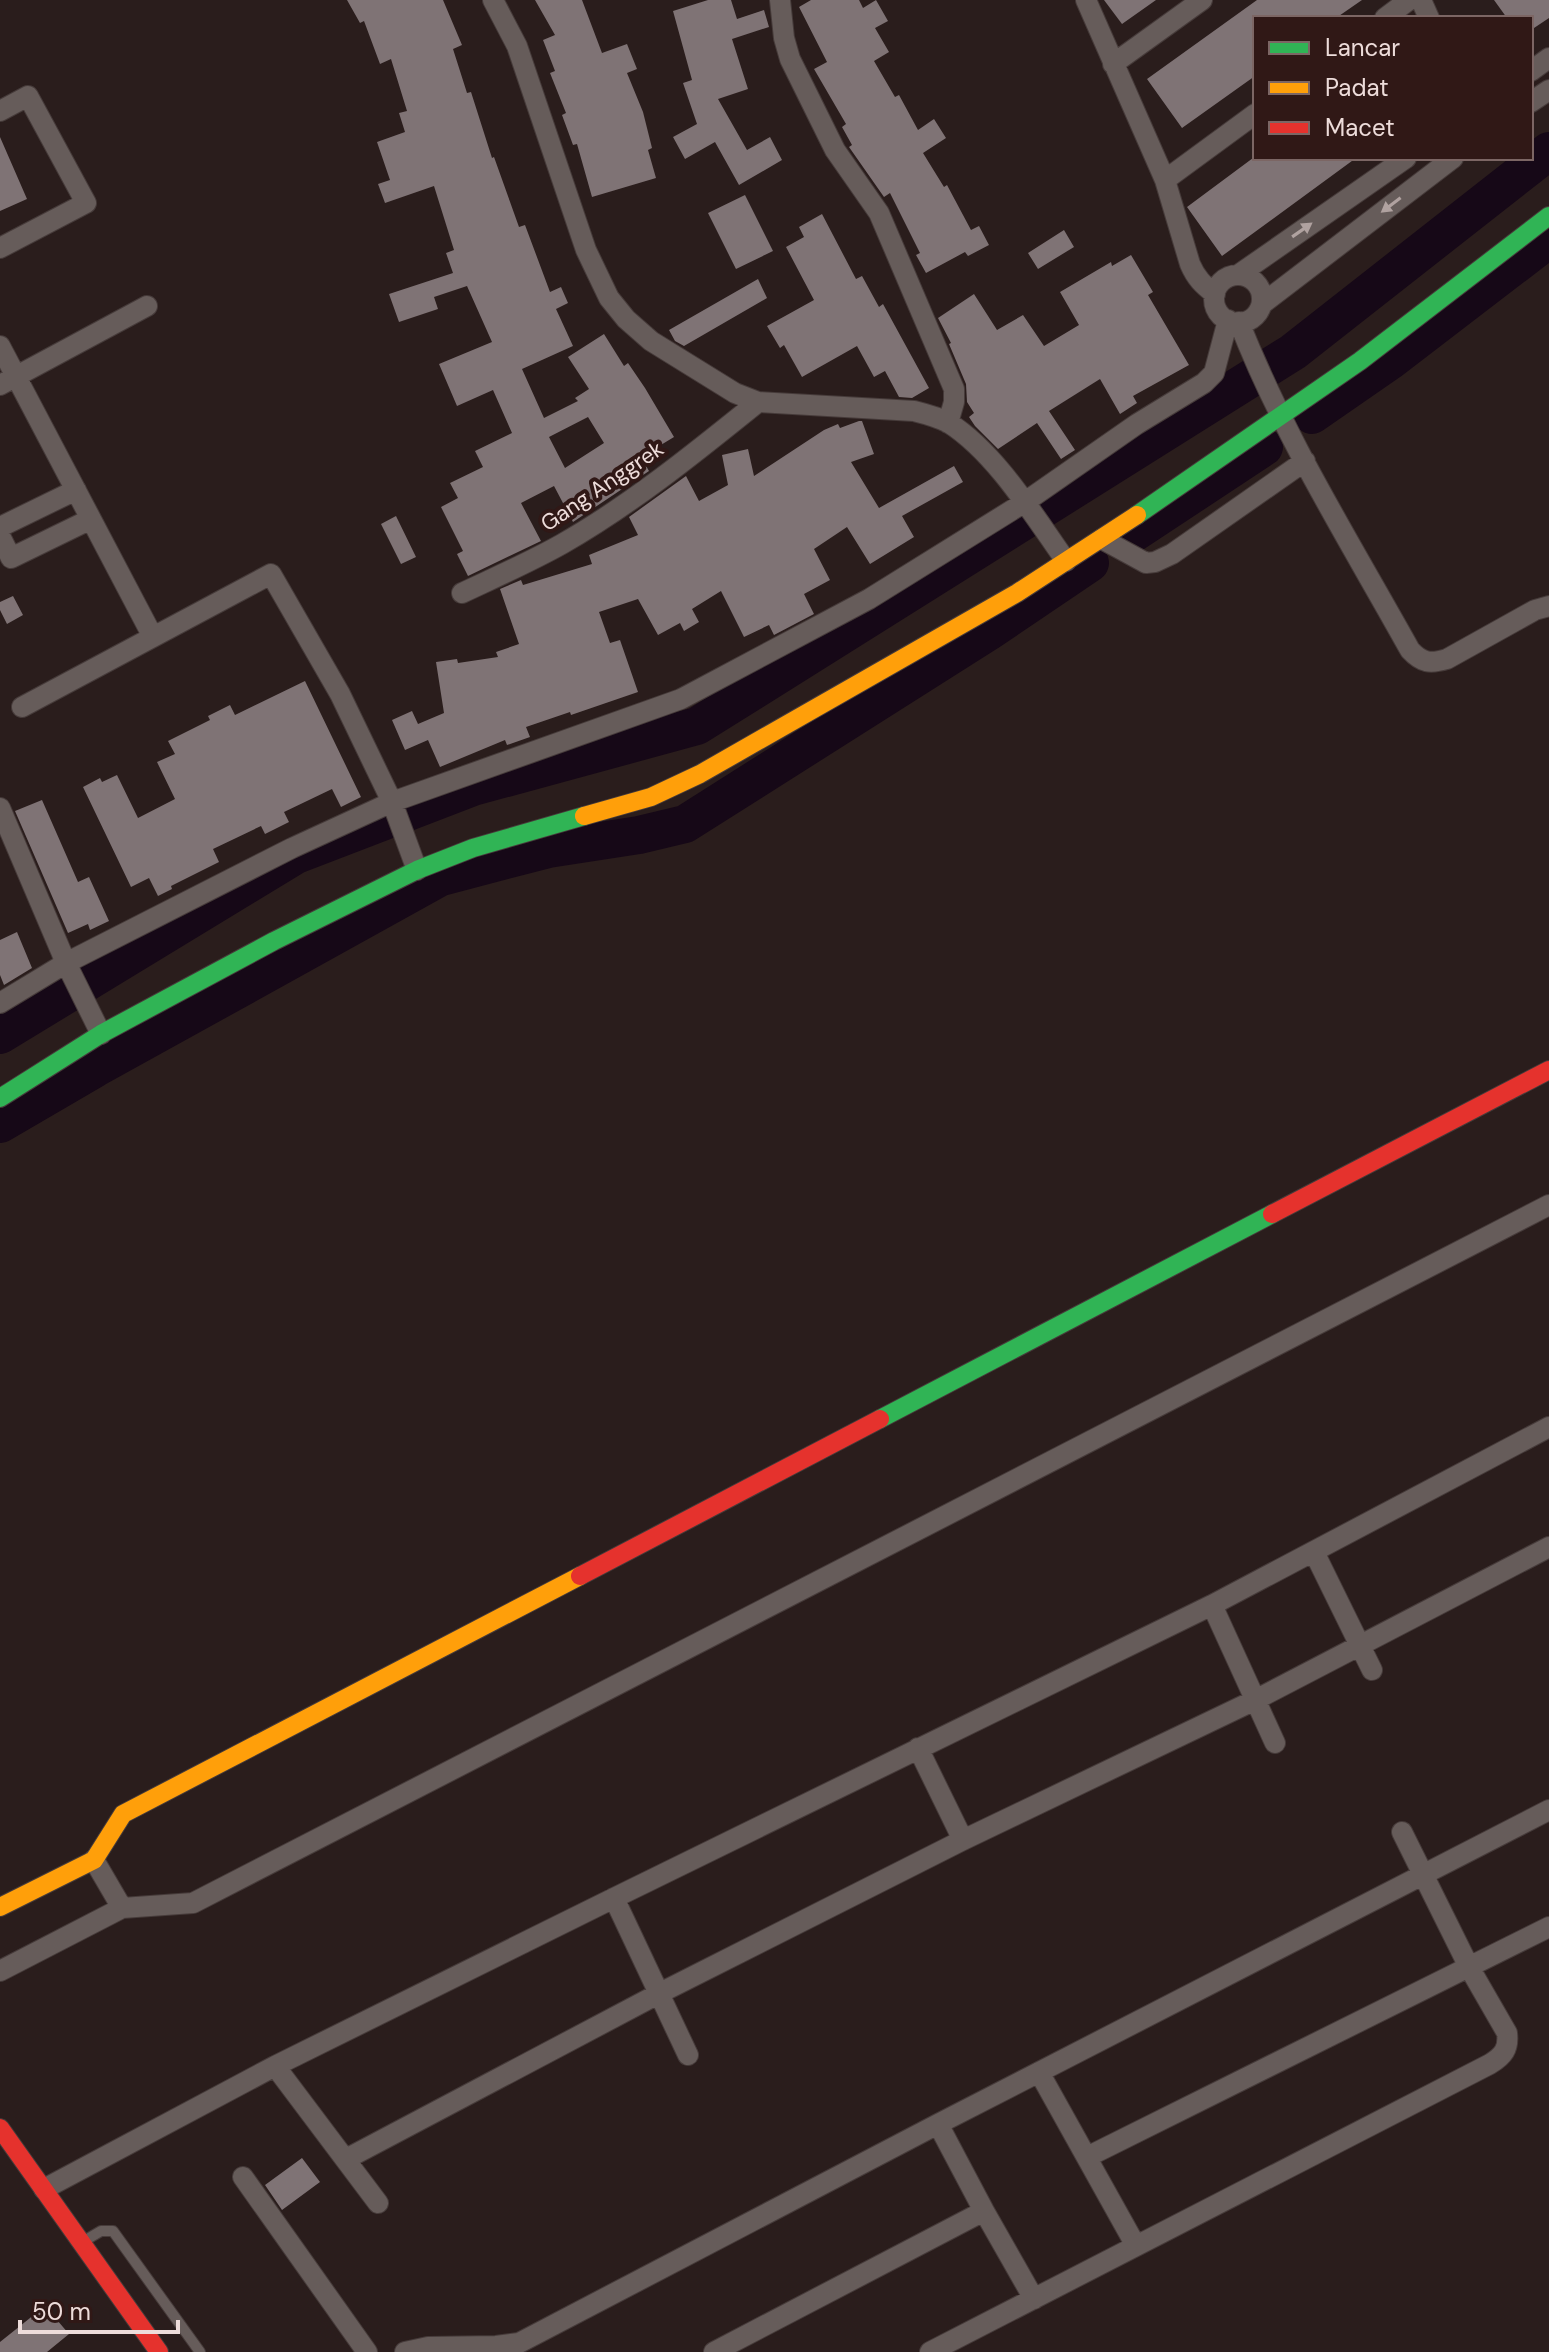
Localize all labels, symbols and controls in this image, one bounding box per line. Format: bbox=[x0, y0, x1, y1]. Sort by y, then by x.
legend bbox=[1253, 16, 1533, 160]
text: Lancar bbox=[1325, 32, 1400, 63]
text: Padat bbox=[1325, 72, 1389, 103]
text: Macet bbox=[1325, 112, 1395, 143]
one-way arrow bbox=[1381, 197, 1401, 213]
one-way arrow bbox=[1291, 223, 1312, 238]
street label: Gang Anggrek bbox=[535, 434, 669, 538]
scale bar bbox=[20, 2284, 178, 2334]
text: 50 m bbox=[32, 2296, 91, 2327]

